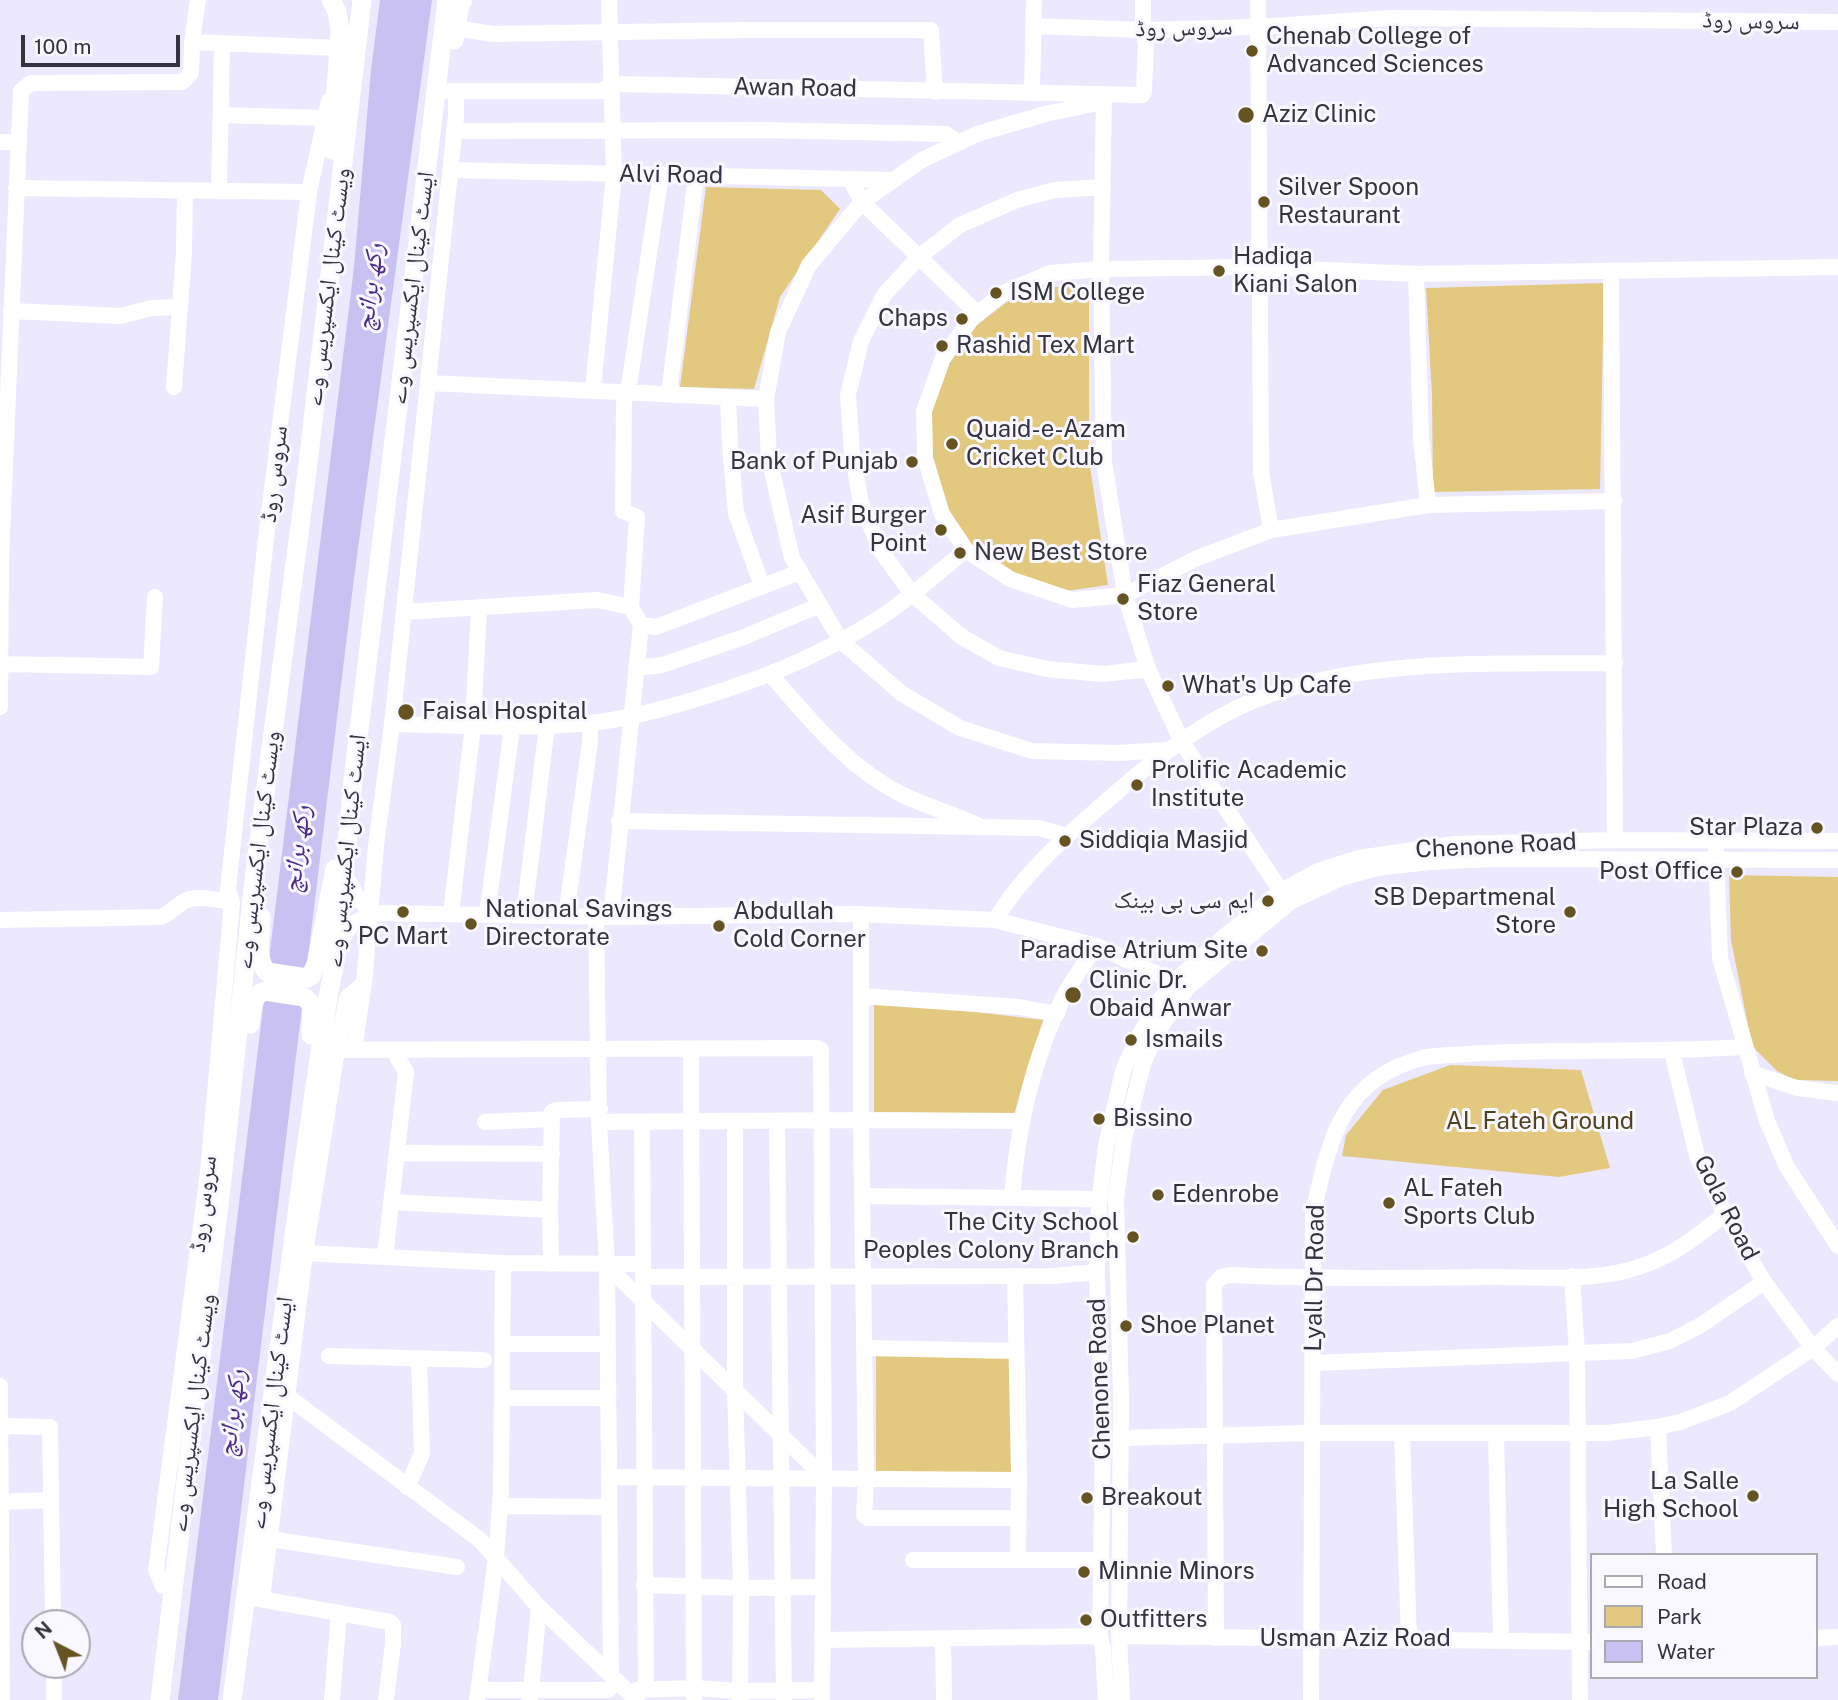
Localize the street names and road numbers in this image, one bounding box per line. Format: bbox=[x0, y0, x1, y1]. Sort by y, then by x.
street label: سروس روڈ bbox=[1702, 6, 1800, 36]
street label: سروس روڈ bbox=[1135, 13, 1233, 43]
street label: Awan Road bbox=[733, 73, 857, 103]
street label: Alvi Road bbox=[618, 160, 724, 190]
street label: ویسٹ کینال ایکسپریس وے bbox=[299, 166, 357, 408]
street label: ایسٹ کینال ایکسپریس وے bbox=[383, 170, 441, 406]
street label: سروس روڈ bbox=[254, 424, 294, 524]
street label: ویسٹ کینال ایکسپریس وے bbox=[229, 729, 287, 971]
street label: ایسٹ کینال ایکسپریس وے bbox=[319, 733, 373, 969]
street label: Chenone Road bbox=[1415, 827, 1577, 865]
street label: Gola Road bbox=[1687, 1151, 1765, 1265]
street label: سروس روڈ bbox=[183, 1154, 223, 1254]
street label: Lyall Dr Road bbox=[1299, 1204, 1331, 1352]
street label: ویسٹ کینال ایکسپریس وے bbox=[164, 1292, 222, 1534]
street label: ایسٹ کینال ایکسپریس وے bbox=[242, 1295, 300, 1531]
street label: Chenone Road bbox=[1083, 1298, 1117, 1460]
street label: Usman Aziz Road bbox=[1259, 1625, 1451, 1653]

